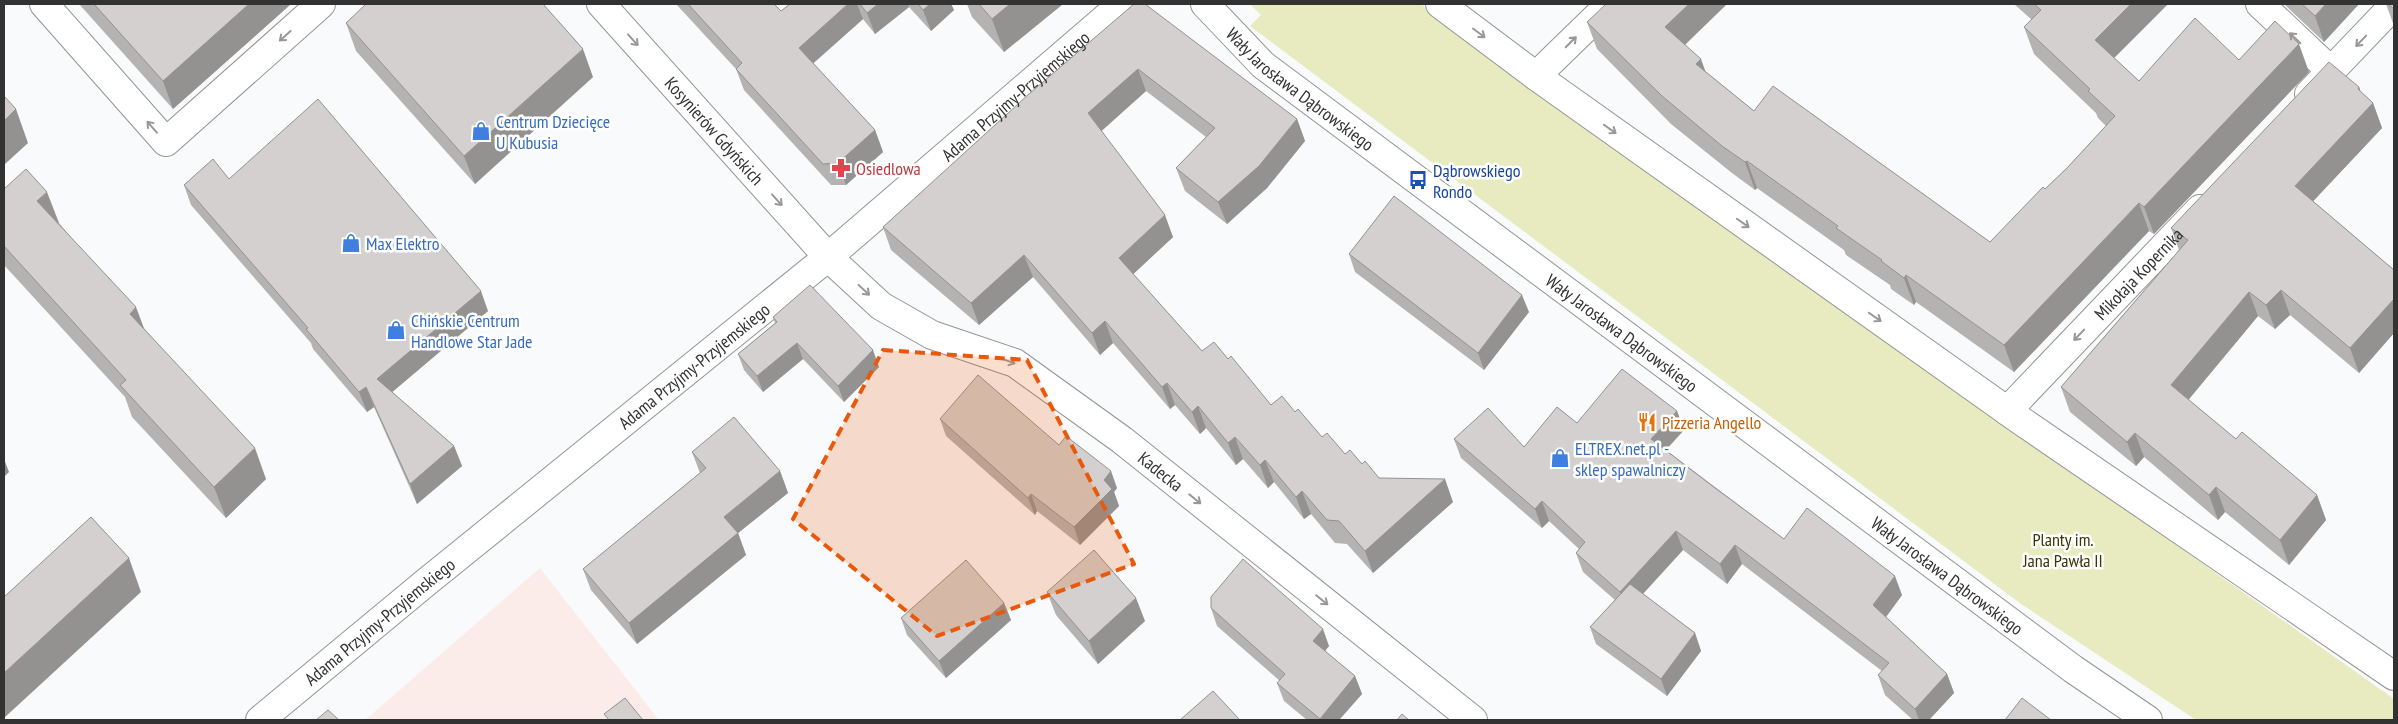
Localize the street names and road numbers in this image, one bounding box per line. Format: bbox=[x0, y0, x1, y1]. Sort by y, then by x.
street label: Wały Jarosława Dąbrowskiego bbox=[1221, 22, 1379, 156]
street label: Adama Przyjmy-Przyjemskiego bbox=[937, 26, 1094, 166]
street label: Kosynierów Gdyńskich bbox=[660, 72, 769, 189]
street label: Mikołaja Kopernika bbox=[2089, 223, 2187, 324]
street label: Wały Jarosława Dąbrowskiego bbox=[1541, 269, 1703, 397]
street label: Adama Przyjmy-Przyjemskiego bbox=[613, 297, 774, 434]
street label: Kadecka bbox=[1134, 446, 1188, 496]
street label: Wały Jarosława Dąbrowskiego bbox=[1867, 511, 2028, 640]
street label: Adama Przyjmy-Przyjemskiego bbox=[300, 552, 459, 690]

